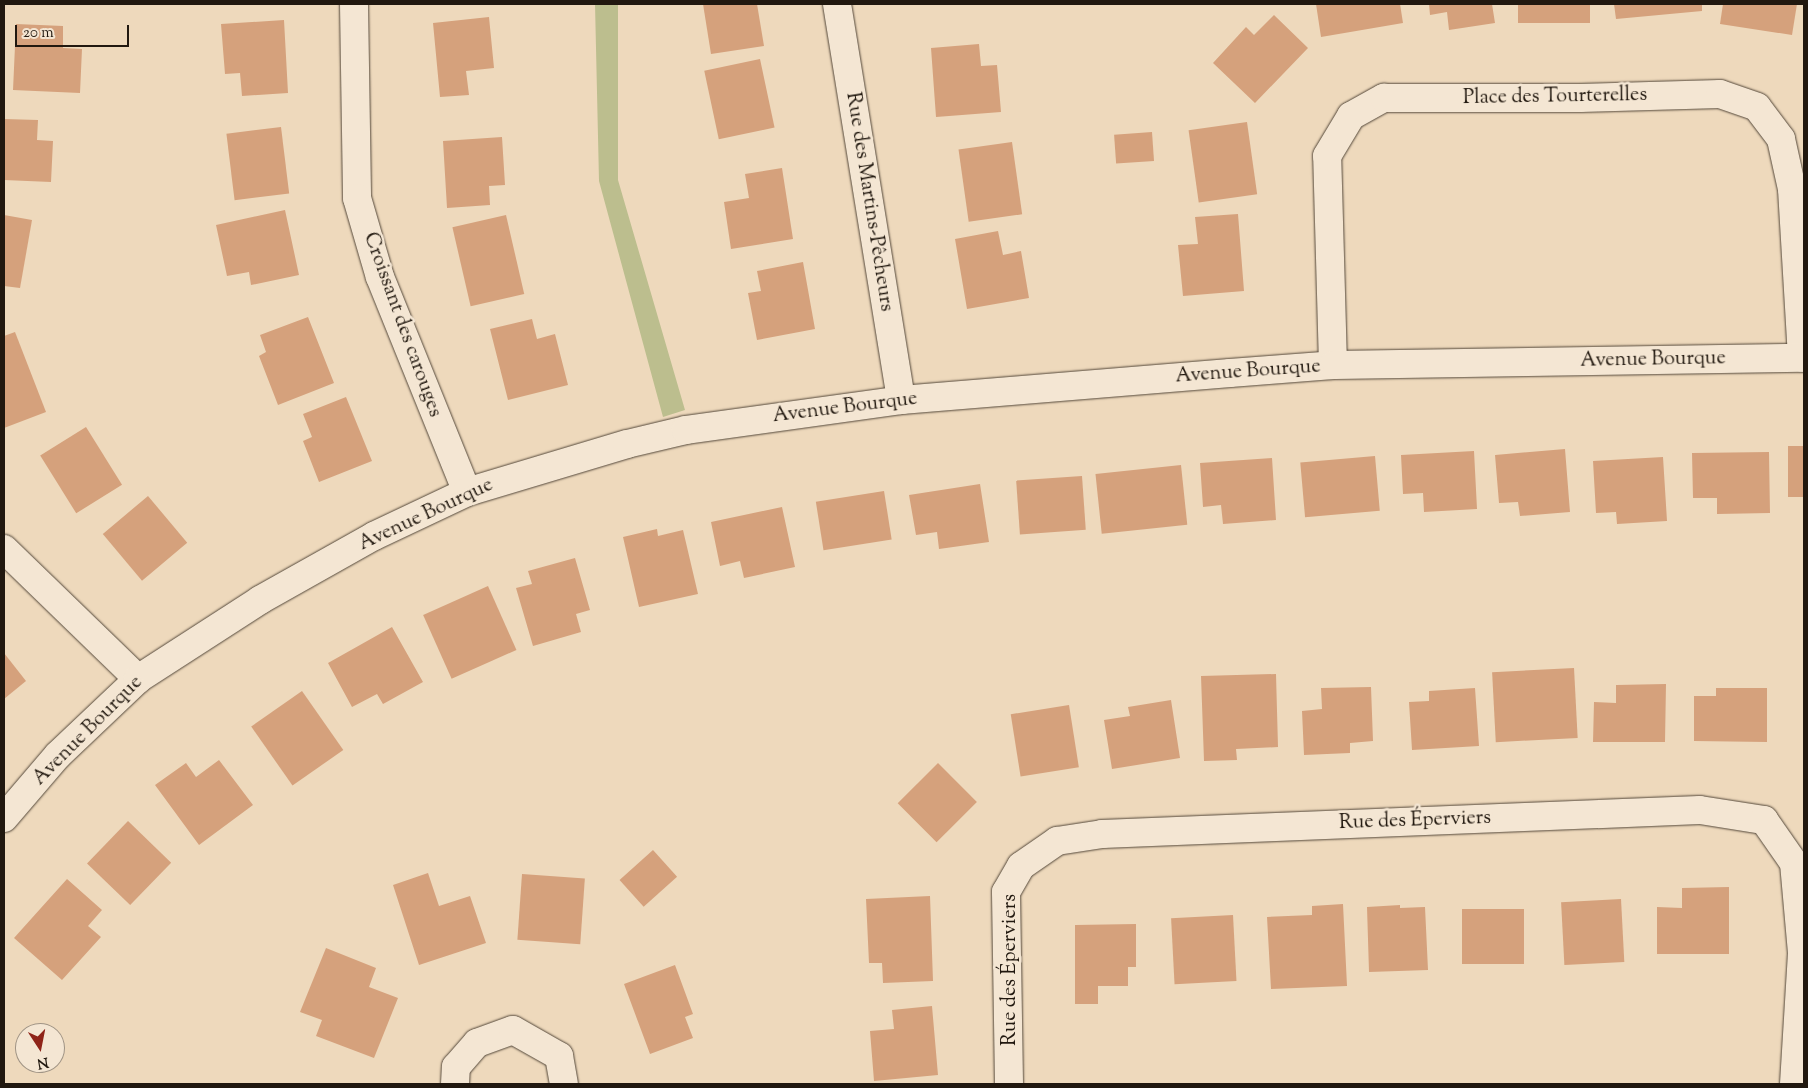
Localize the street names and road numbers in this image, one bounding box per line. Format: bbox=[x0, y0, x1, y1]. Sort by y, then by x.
street label: Place des Tourterelles bbox=[1463, 83, 1647, 111]
street label: Rue des Martins-Pêcheurs bbox=[840, 91, 898, 313]
street label: Croissant des carouges bbox=[357, 229, 447, 421]
street label: Avenue Bourque bbox=[1580, 347, 1726, 373]
street label: Avenue Bourque bbox=[1175, 355, 1321, 389]
street label: Avenue Bourque bbox=[771, 387, 919, 429]
street label: Avenue Bourque bbox=[355, 473, 497, 557]
street label: Avenue Bourque bbox=[28, 671, 148, 791]
street label: Rue des Éperviers bbox=[1339, 806, 1491, 836]
street label: Rue des Éperviers bbox=[998, 894, 1022, 1046]

